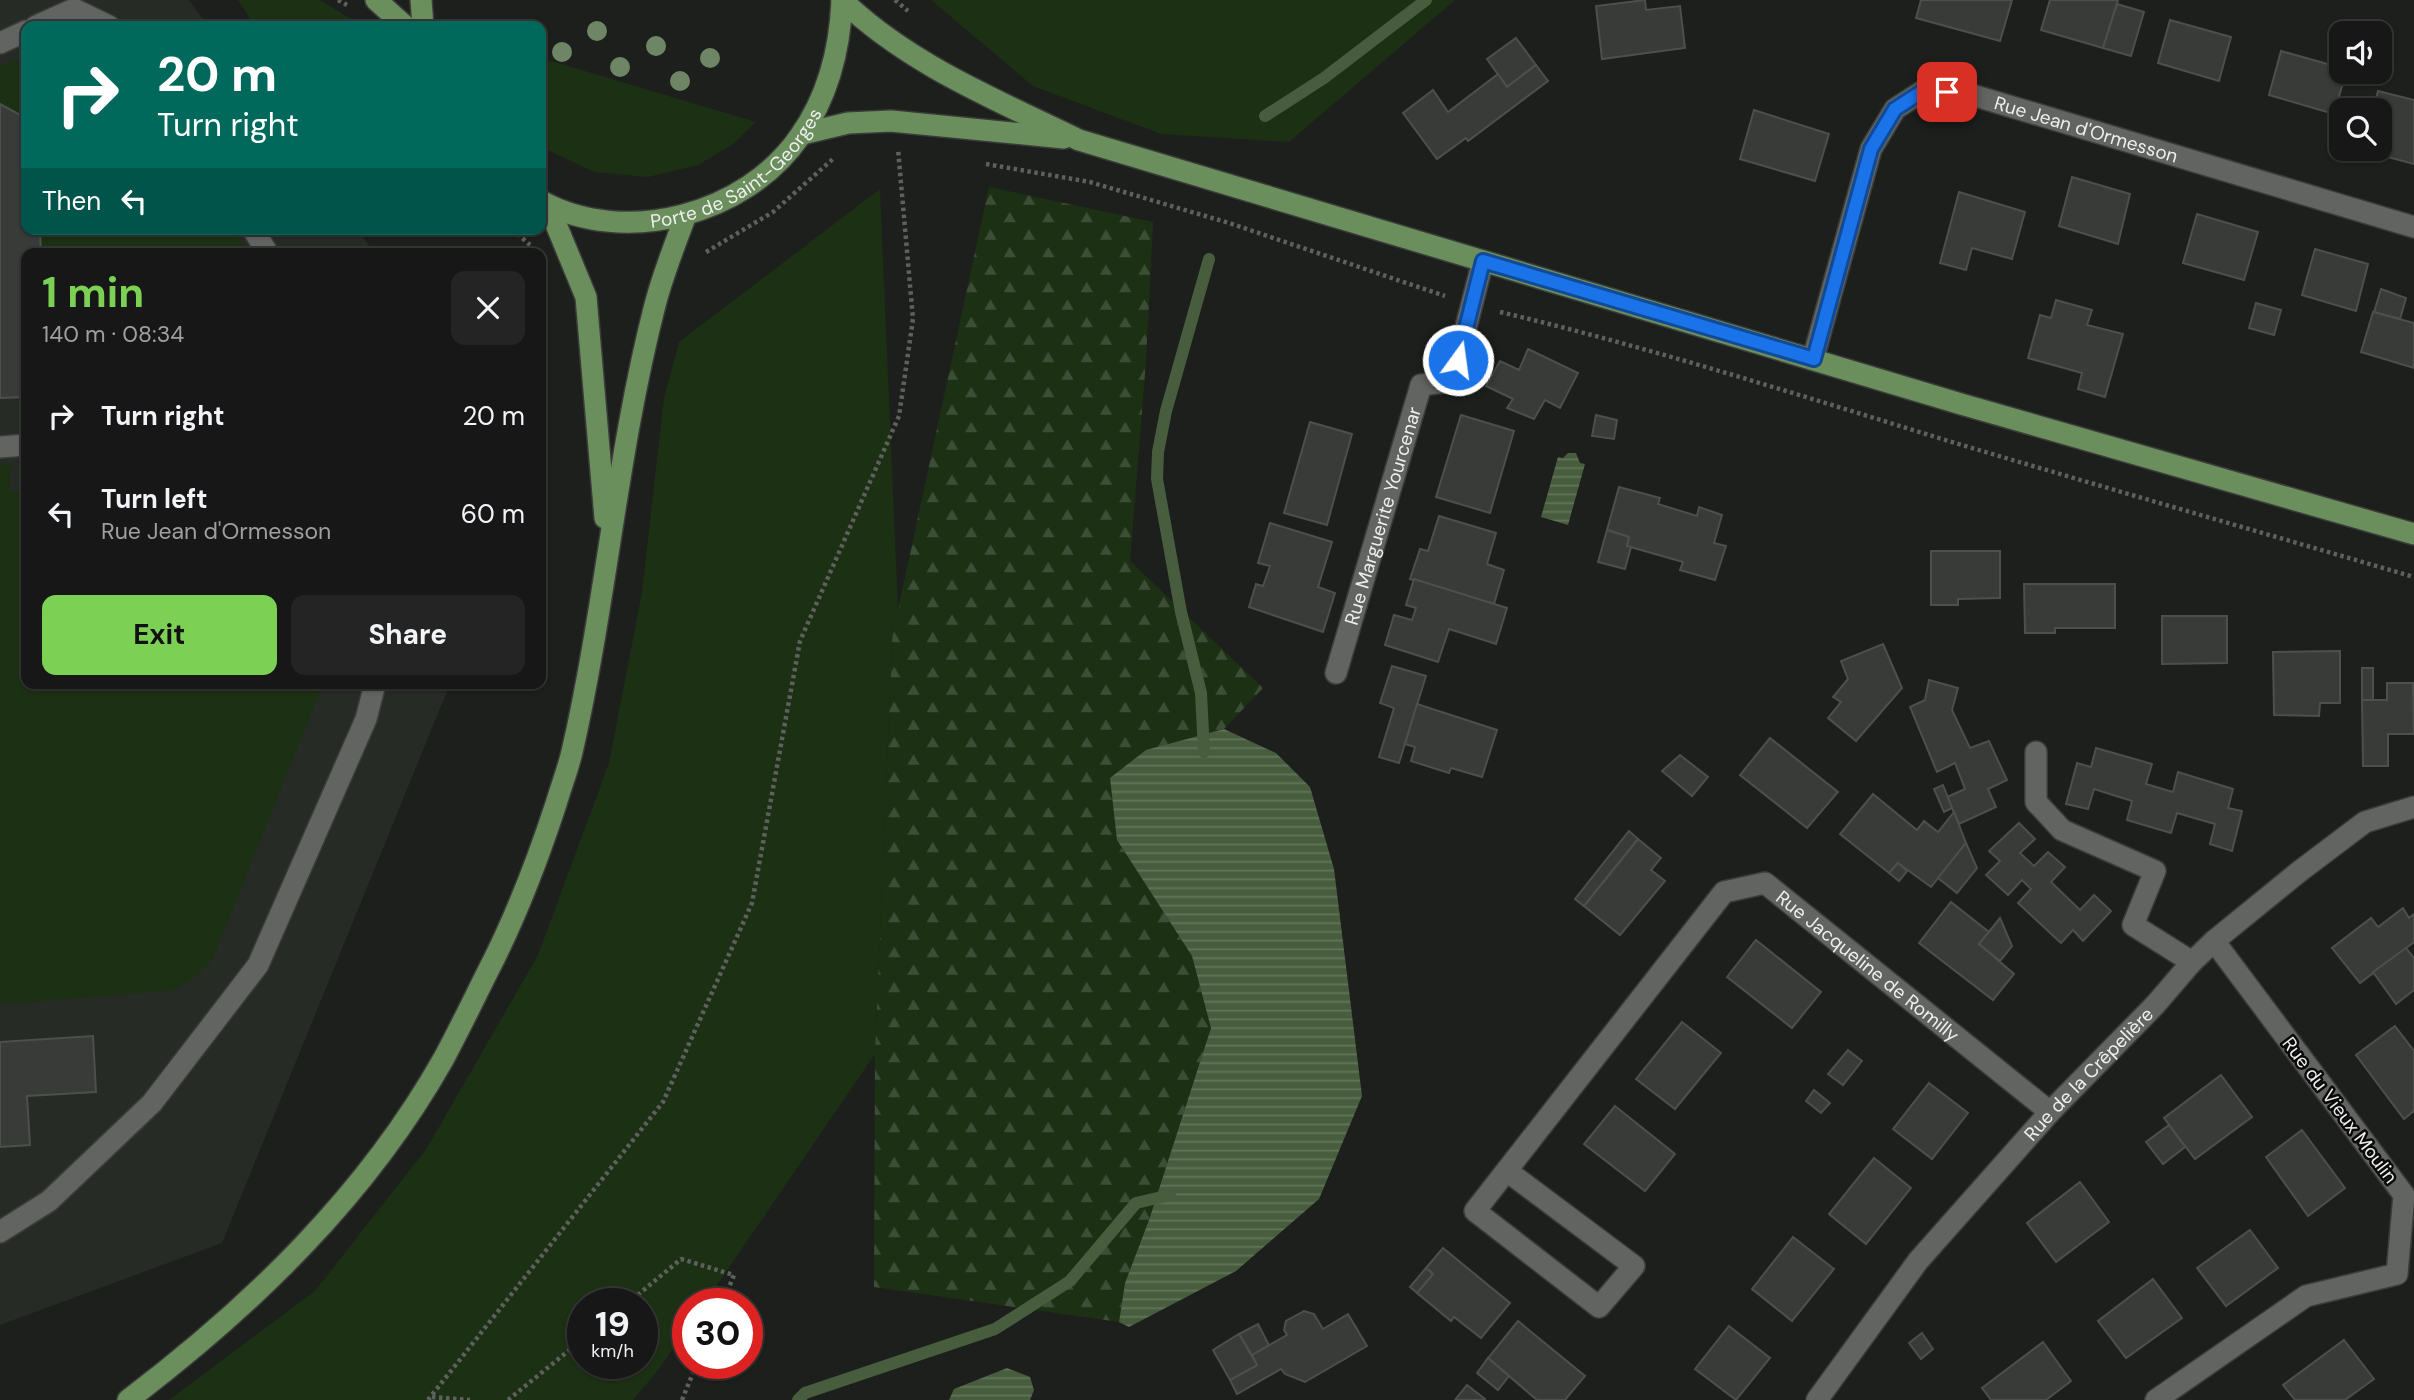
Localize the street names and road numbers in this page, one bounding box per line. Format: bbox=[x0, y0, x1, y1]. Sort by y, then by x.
street label: Rue Jean d'Ormesson bbox=[1991, 90, 2181, 168]
street label: Porte de Saint-Georges bbox=[649, 104, 827, 233]
street label: Rue Marguerite Yourcenar bbox=[1338, 404, 1426, 628]
street label: Rue Jacqueline de Romilly bbox=[1771, 884, 1965, 1047]
street label: Rue de la Crêpelière bbox=[2018, 1002, 2159, 1146]
street label: Rue du Vieux Moulin bbox=[2277, 1032, 2403, 1188]

